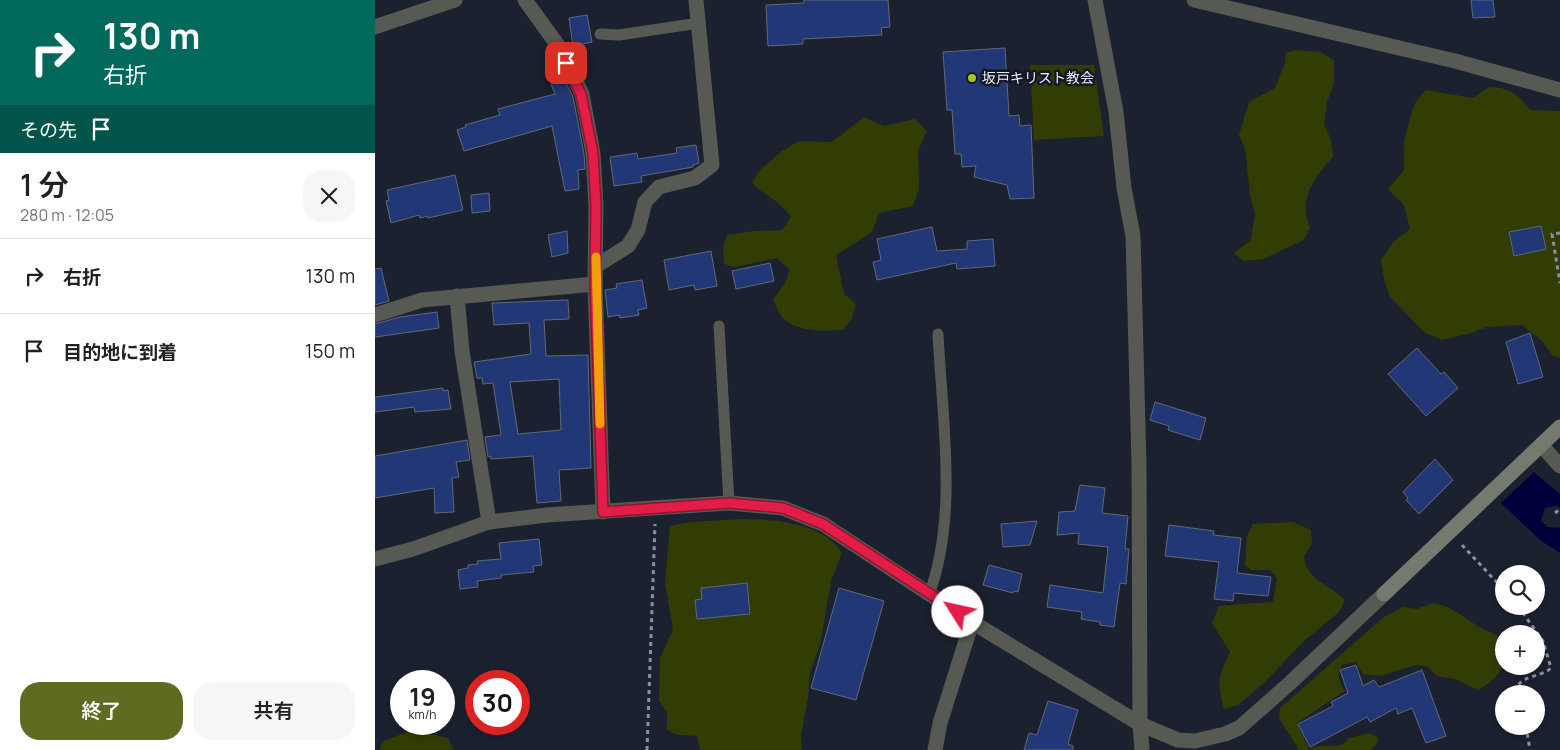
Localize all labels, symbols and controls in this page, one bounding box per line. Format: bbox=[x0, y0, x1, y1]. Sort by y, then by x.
text: 130 m bbox=[103, 12, 200, 60]
icon: right bbox=[20, 20, 85, 85]
pin bbox=[545, 42, 587, 84]
icon: arrive bbox=[552, 49, 580, 77]
text: 右折 bbox=[103, 60, 147, 90]
place label: 坂戸キリスト教会 bbox=[982, 68, 1094, 87]
marker: 坂戸キリスト教会 bbox=[966, 72, 978, 84]
icon: arrive bbox=[87, 115, 115, 143]
text: その先 bbox=[20, 117, 77, 143]
text: 1 分 bbox=[20, 164, 69, 205]
button: close bbox=[303, 170, 355, 222]
text: 280 m · 12:05 bbox=[20, 204, 114, 226]
icon: right bbox=[20, 262, 48, 290]
text: 130 m bbox=[306, 263, 355, 289]
text: 右折 bbox=[63, 264, 101, 290]
icon: arrive bbox=[20, 337, 48, 365]
text: 150 m bbox=[305, 338, 355, 364]
text: 目的地に到着 bbox=[63, 339, 177, 365]
map controls bbox=[1495, 565, 1545, 735]
button: search bbox=[1495, 565, 1545, 615]
position arrow bbox=[931, 585, 983, 637]
button: + bbox=[1495, 625, 1545, 675]
speed limit sign: 30 bbox=[465, 670, 530, 735]
text: 19 bbox=[409, 679, 436, 714]
button: 終了 bbox=[20, 682, 183, 740]
button: 共有 bbox=[193, 682, 355, 740]
button: − bbox=[1495, 685, 1545, 735]
text: km/h bbox=[409, 706, 436, 723]

